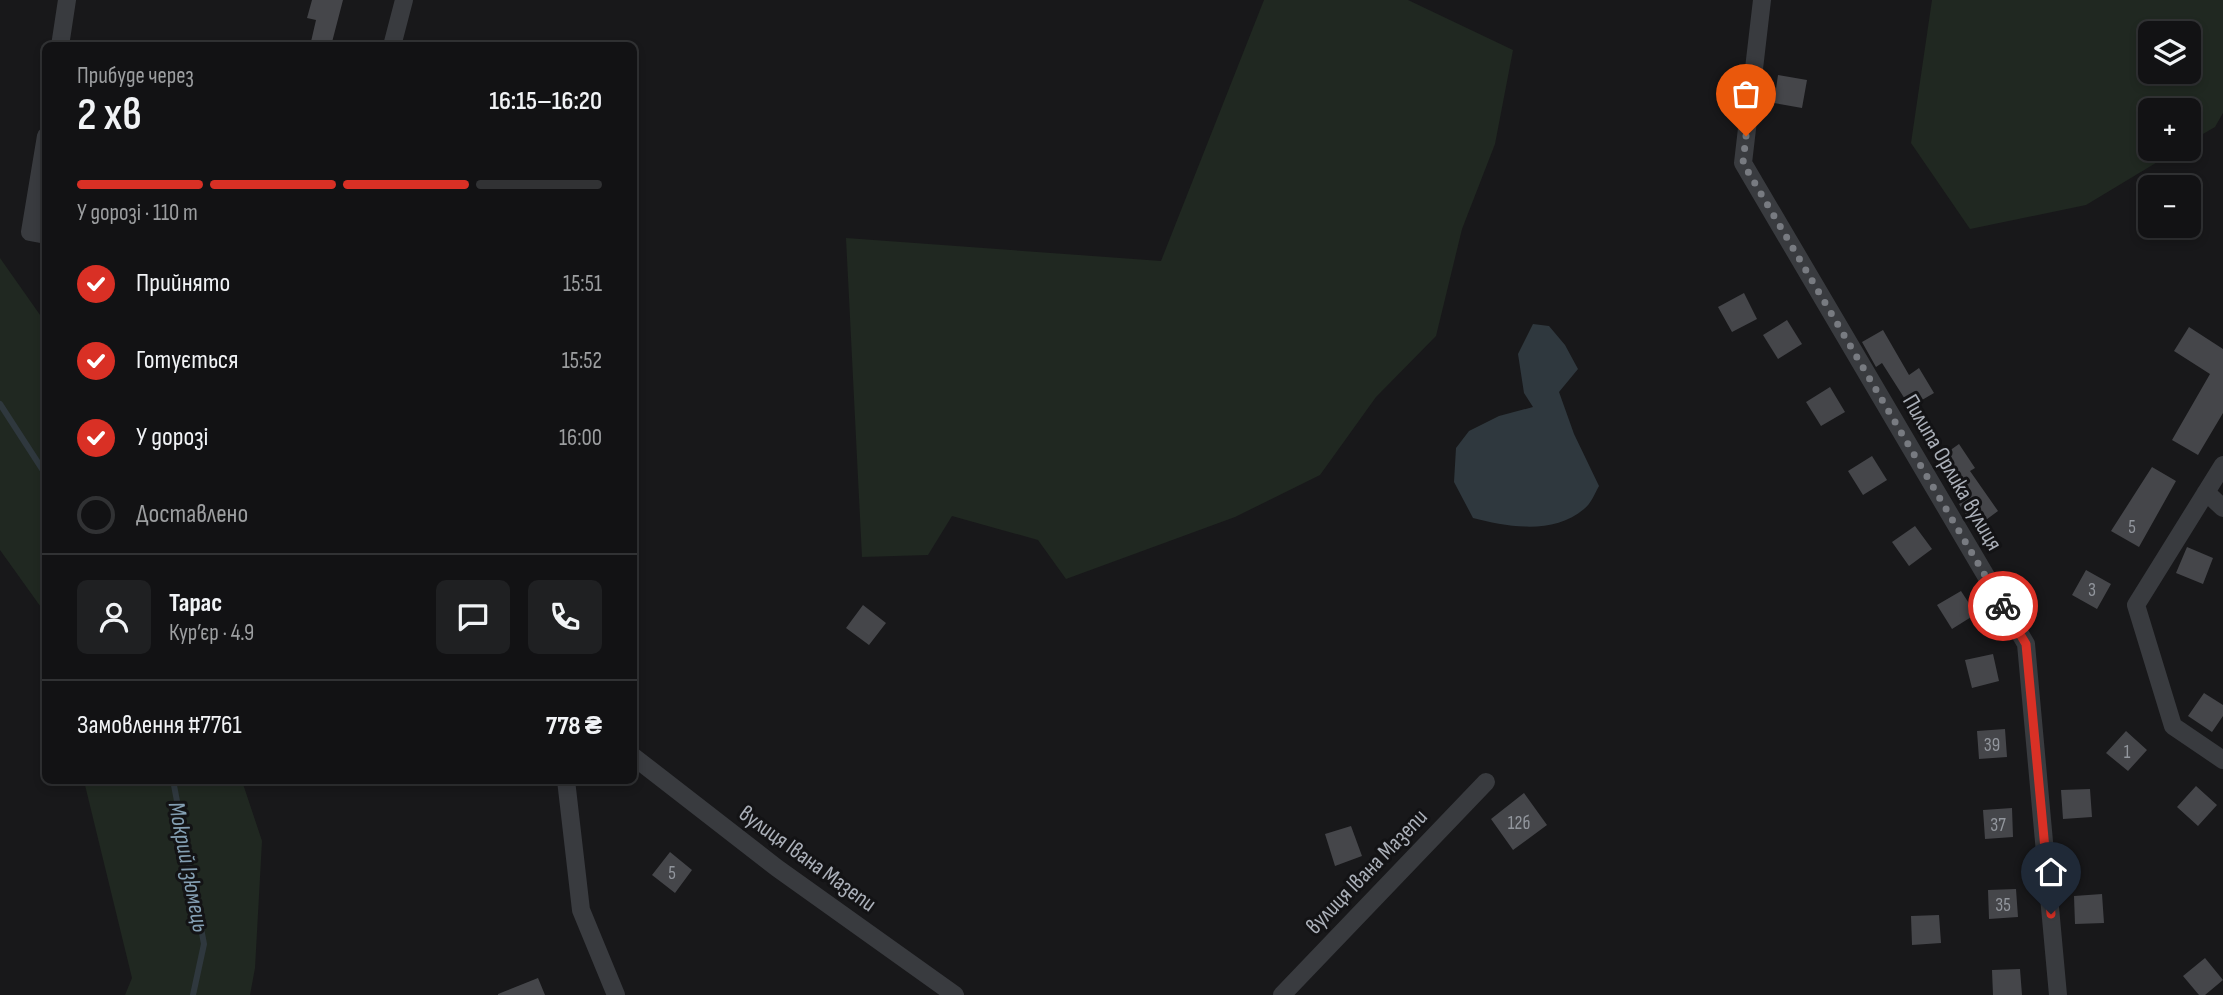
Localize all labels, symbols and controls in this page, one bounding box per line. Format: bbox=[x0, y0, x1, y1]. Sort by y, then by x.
map controls bbox=[2138, 21, 2201, 238]
button: layers bbox=[2138, 21, 2201, 84]
text: Прибуде через bbox=[77, 62, 194, 90]
pin bbox=[1716, 64, 1776, 136]
icon: bag bbox=[1727, 75, 1765, 113]
text: 16:15–16:20 bbox=[489, 86, 602, 117]
text: 2 хв bbox=[77, 88, 142, 143]
button: + bbox=[2138, 98, 2201, 161]
button: − bbox=[2138, 175, 2201, 238]
text: У дорозі · 110 m bbox=[77, 199, 198, 227]
icon: check bbox=[77, 265, 115, 303]
text: Прийнято bbox=[136, 268, 230, 299]
text: 15:51 bbox=[563, 270, 602, 298]
icon: check bbox=[77, 342, 115, 380]
text: Готується bbox=[136, 345, 238, 376]
text: 15:52 bbox=[562, 347, 602, 375]
street label: Пилипа Орлика вулиця bbox=[1896, 390, 2008, 555]
icon: check bbox=[77, 419, 115, 457]
text: У дорозі bbox=[136, 422, 208, 453]
text: 16:00 bbox=[559, 424, 602, 452]
text: Доставлено bbox=[136, 499, 248, 530]
house number: 5 bbox=[2128, 516, 2136, 539]
courier bbox=[1968, 571, 2038, 641]
house number: 3 bbox=[2088, 579, 2096, 602]
button: person bbox=[77, 580, 151, 654]
button: chat bbox=[436, 580, 510, 654]
button: phone bbox=[528, 580, 602, 654]
icon: bike bbox=[1984, 587, 2022, 625]
text: Тарас bbox=[169, 588, 222, 619]
text: Кур’єр · 4.9 bbox=[169, 619, 254, 647]
text: Замовлення #7761 bbox=[77, 710, 242, 741]
text: 778 ₴ bbox=[546, 711, 602, 742]
house number: 39 bbox=[1984, 734, 2000, 757]
house number: 1 bbox=[2124, 741, 2131, 764]
water label: Мокрий Ізюмець bbox=[162, 799, 215, 935]
street label: вулиця Івана Мазепи bbox=[733, 800, 882, 918]
street label: вулиця Івана Мазепи bbox=[1300, 803, 1433, 940]
house number: 12б bbox=[1508, 812, 1530, 835]
house number: 37 bbox=[1990, 814, 2006, 837]
pin bbox=[2021, 842, 2081, 914]
icon: home bbox=[2032, 853, 2070, 891]
house number: 5 bbox=[668, 862, 676, 885]
house number: 35 bbox=[1995, 894, 2011, 917]

